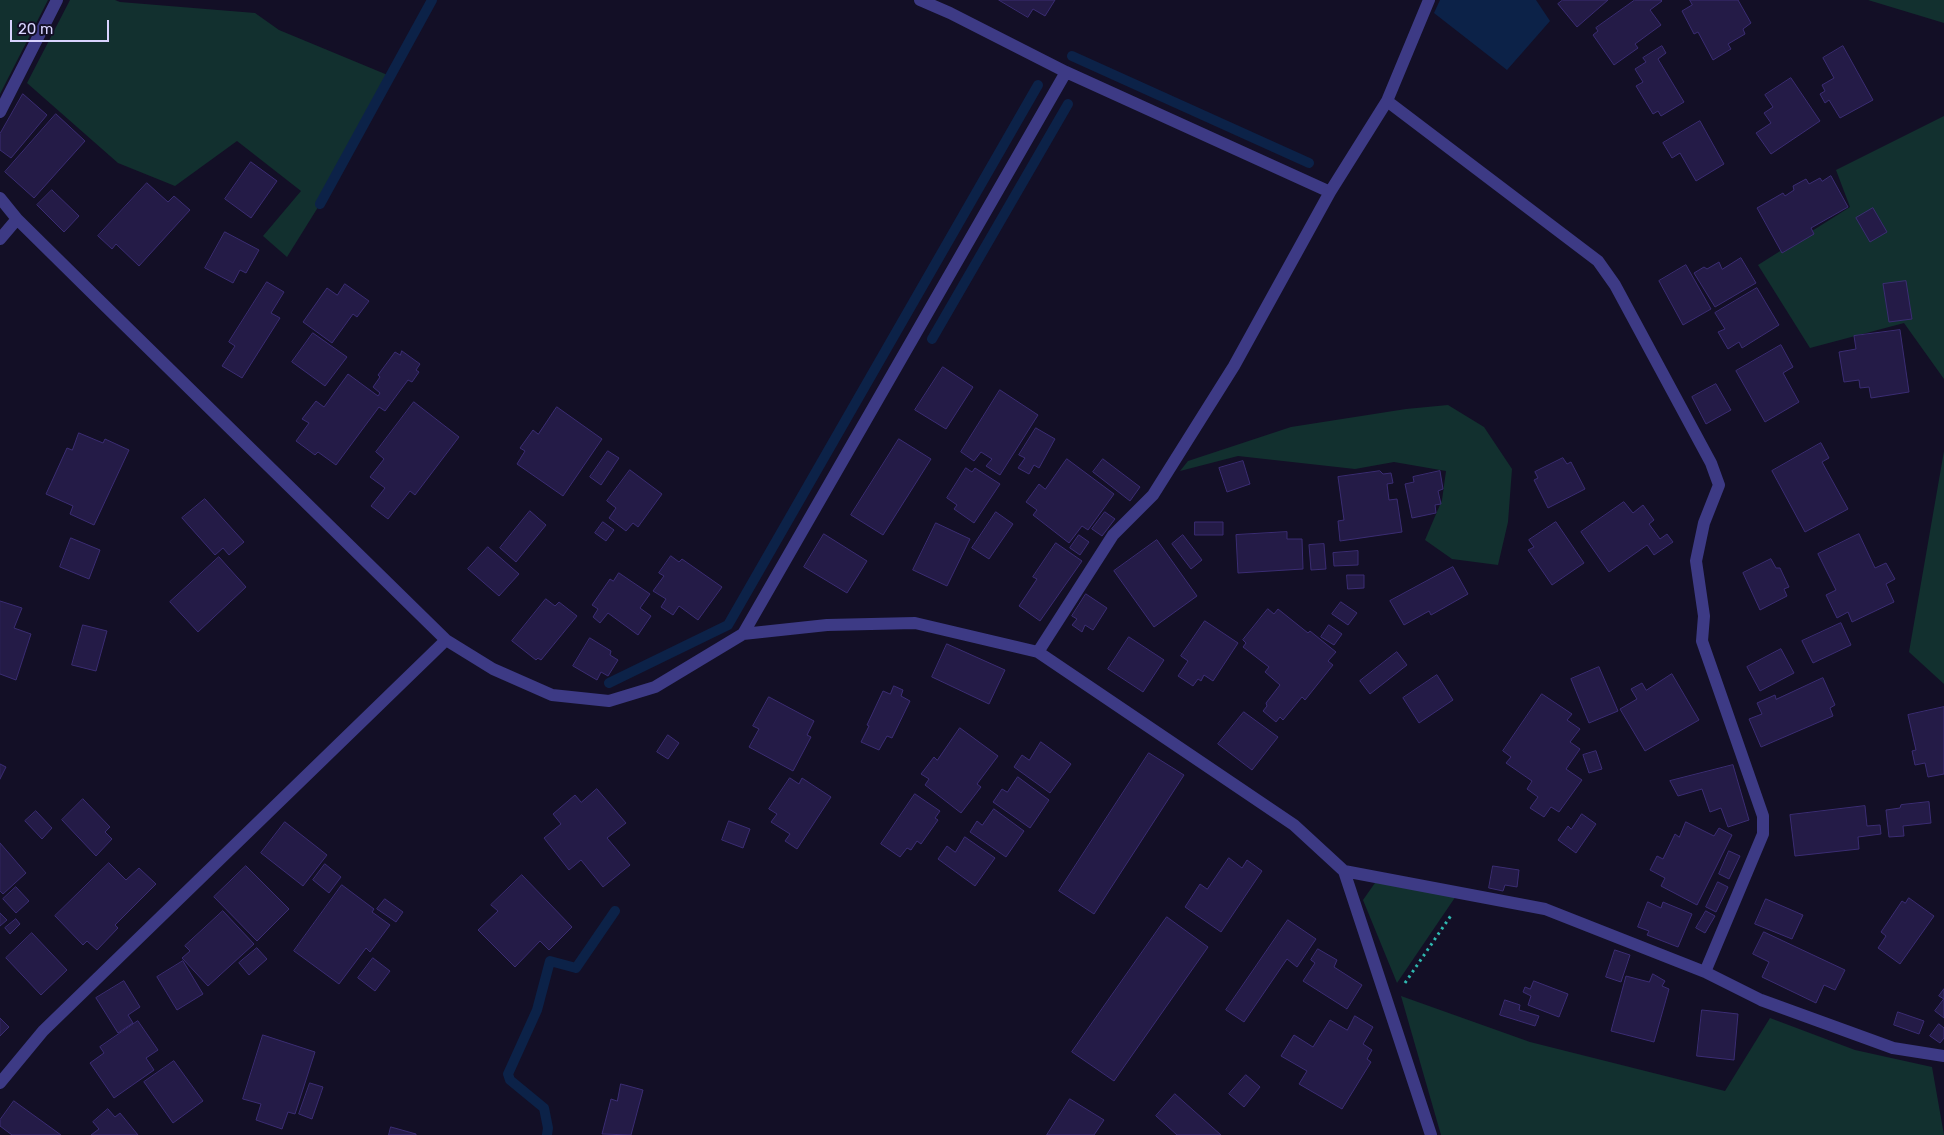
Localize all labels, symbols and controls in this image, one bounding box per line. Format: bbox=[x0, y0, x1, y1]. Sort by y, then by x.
scale bar bbox=[12, 10, 111, 42]
text: 20 m bbox=[18, 20, 53, 38]

